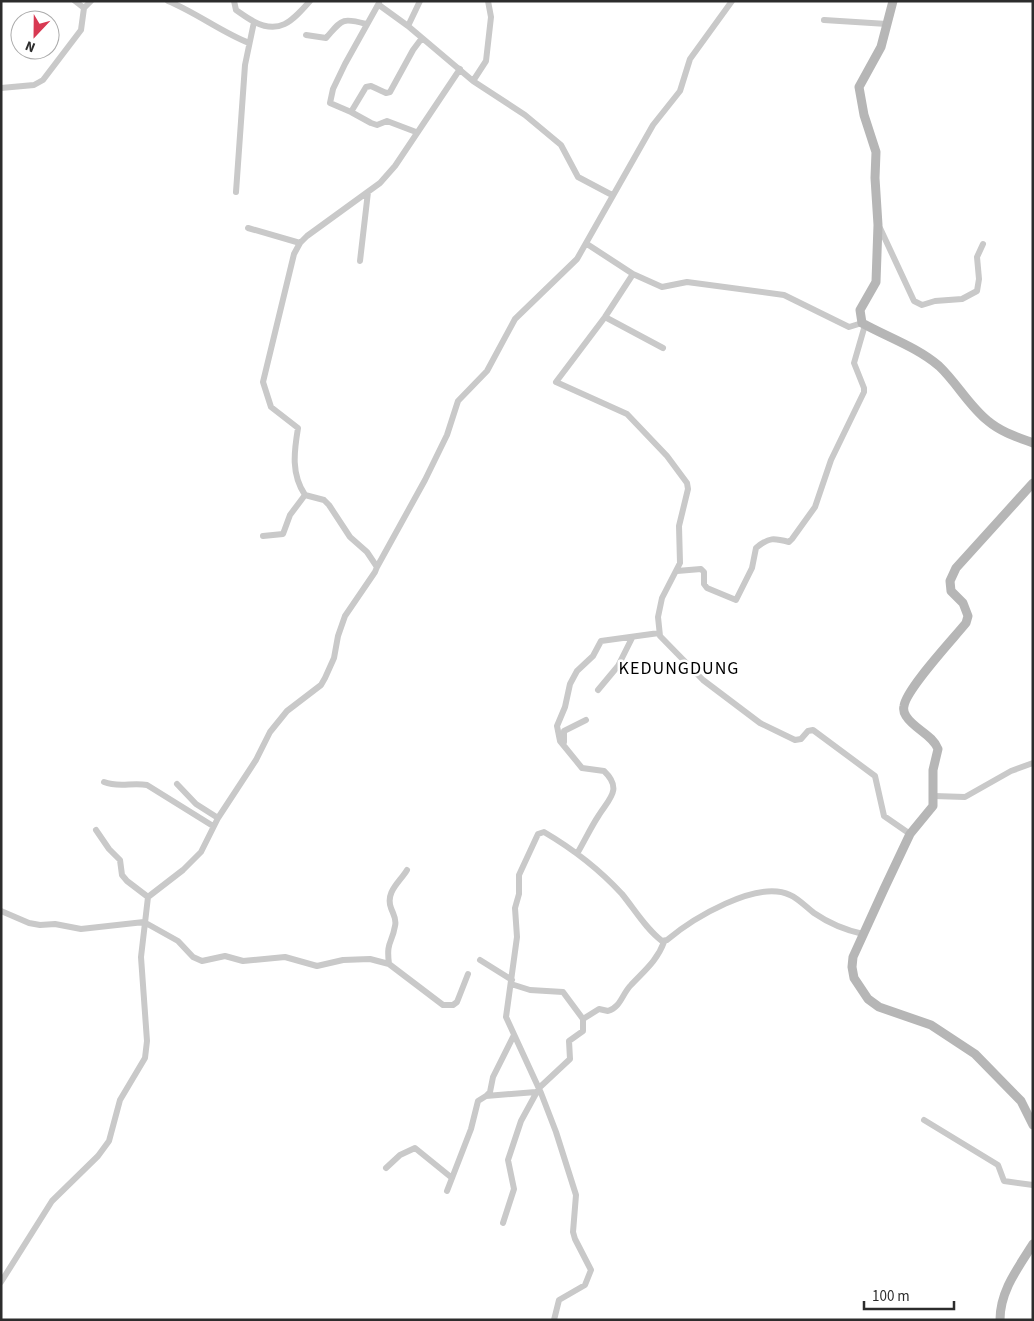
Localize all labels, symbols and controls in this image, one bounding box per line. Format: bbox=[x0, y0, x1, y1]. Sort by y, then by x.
north arrow bbox=[10, 10, 60, 60]
text: N bbox=[22, 35, 39, 57]
district label: KEDUNGDUNG bbox=[619, 656, 739, 681]
scale bar bbox=[864, 1278, 954, 1310]
text: 100 m bbox=[872, 1286, 910, 1307]

